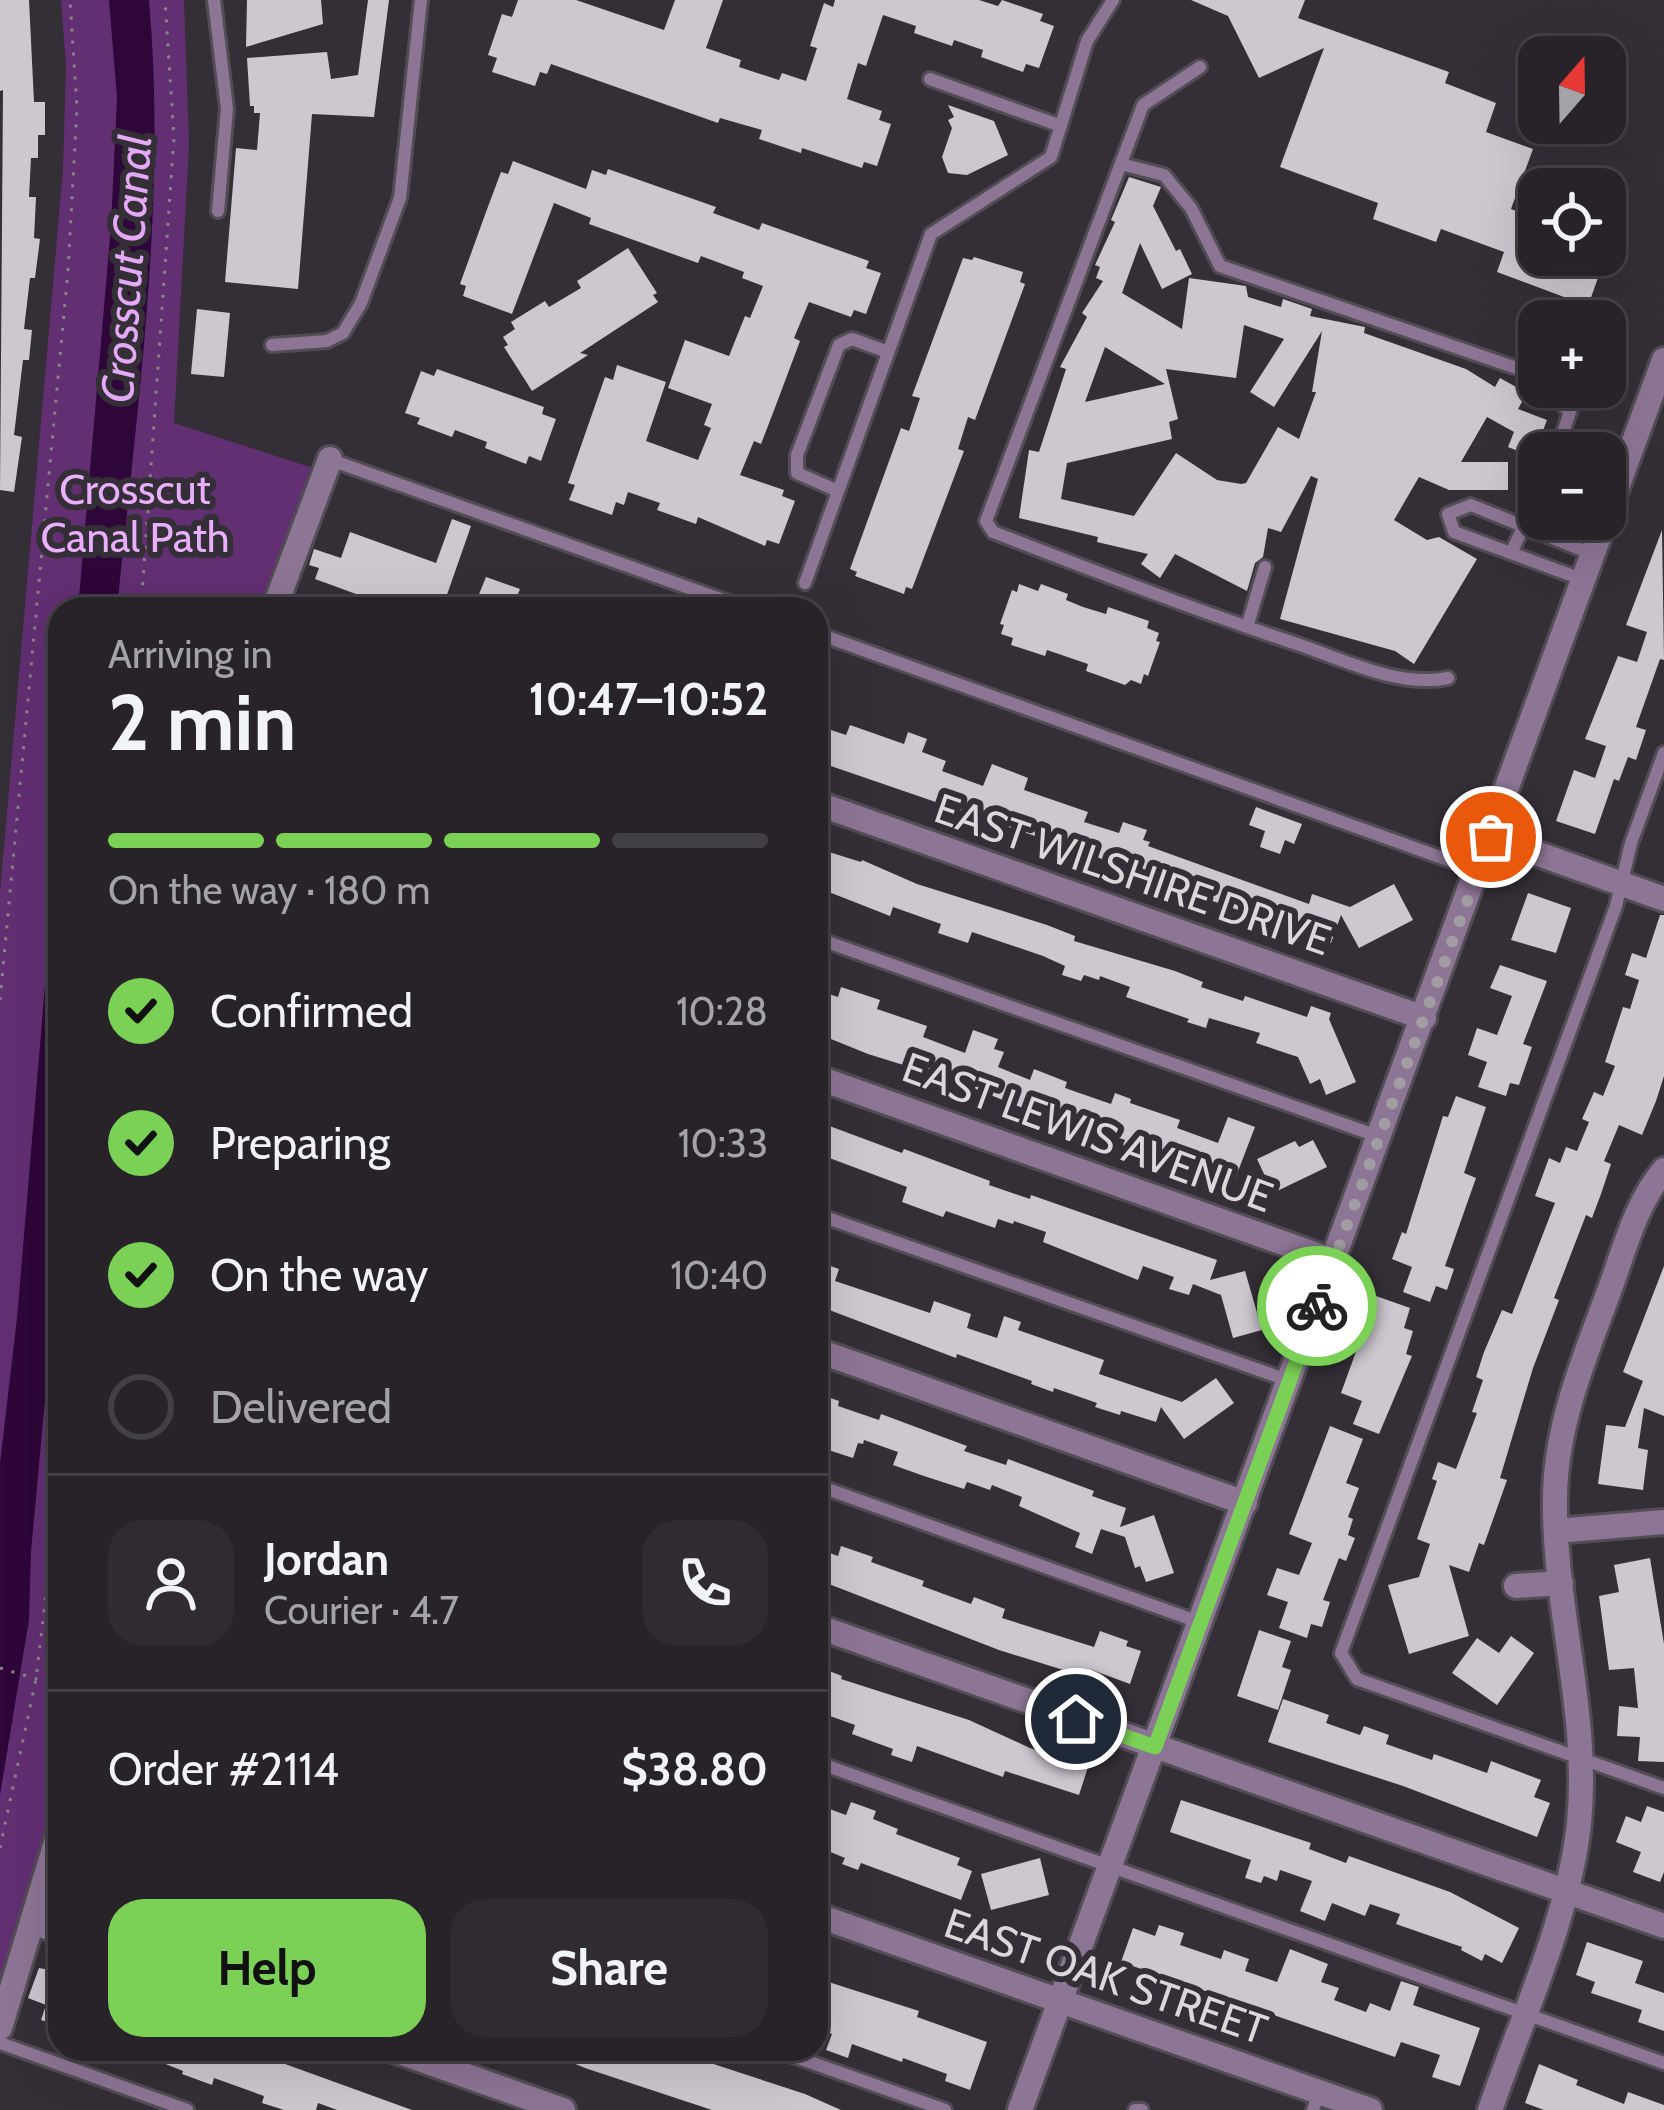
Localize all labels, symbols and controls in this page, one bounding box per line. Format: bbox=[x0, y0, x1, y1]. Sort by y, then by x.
north arrow bbox=[1518, 36, 1626, 144]
map controls bbox=[1518, 36, 1626, 540]
water label: Crosscut Canal bbox=[90, 133, 162, 405]
button: locate bbox=[1518, 168, 1626, 276]
button: + bbox=[1518, 300, 1626, 408]
button: − bbox=[1518, 432, 1626, 540]
park label: Crosscut Canal Path bbox=[40, 463, 230, 563]
text: Arriving in bbox=[108, 630, 272, 678]
text: 10:47–10:52 bbox=[529, 672, 768, 726]
text: 2 min bbox=[108, 675, 296, 770]
street label: EAST WILSHIRE DRIVE bbox=[928, 782, 1338, 966]
pin bbox=[1440, 786, 1542, 888]
icon: bag bbox=[1458, 804, 1524, 870]
text: On the way · 180 m bbox=[108, 866, 431, 914]
icon: check bbox=[108, 978, 174, 1044]
text: Confirmed bbox=[210, 984, 413, 1038]
text: 10:28 bbox=[676, 987, 768, 1035]
street label: EAST LEWIS AVENUE bbox=[896, 1041, 1280, 1223]
icon: check bbox=[108, 1110, 174, 1176]
text: Preparing bbox=[210, 1116, 390, 1170]
text: 10:33 bbox=[678, 1119, 768, 1167]
icon: check bbox=[108, 1242, 174, 1308]
courier bbox=[1257, 1246, 1377, 1366]
text: On the way bbox=[210, 1248, 428, 1302]
text: 10:40 bbox=[670, 1251, 768, 1299]
icon: bike bbox=[1284, 1273, 1350, 1339]
text: Delivered bbox=[210, 1380, 392, 1434]
button: person bbox=[108, 1520, 234, 1646]
button: phone bbox=[642, 1520, 768, 1646]
text: Jordan bbox=[264, 1532, 389, 1586]
text: Courier · 4.7 bbox=[264, 1586, 459, 1634]
pin bbox=[1025, 1668, 1127, 1770]
icon: home bbox=[1043, 1686, 1109, 1752]
text: Order #2114 bbox=[108, 1742, 339, 1796]
text: $38.80 bbox=[622, 1742, 768, 1796]
street label: EAST OAK STREET bbox=[938, 1896, 1274, 2056]
button: Help bbox=[108, 1899, 426, 2037]
button: Share bbox=[450, 1899, 768, 2037]

